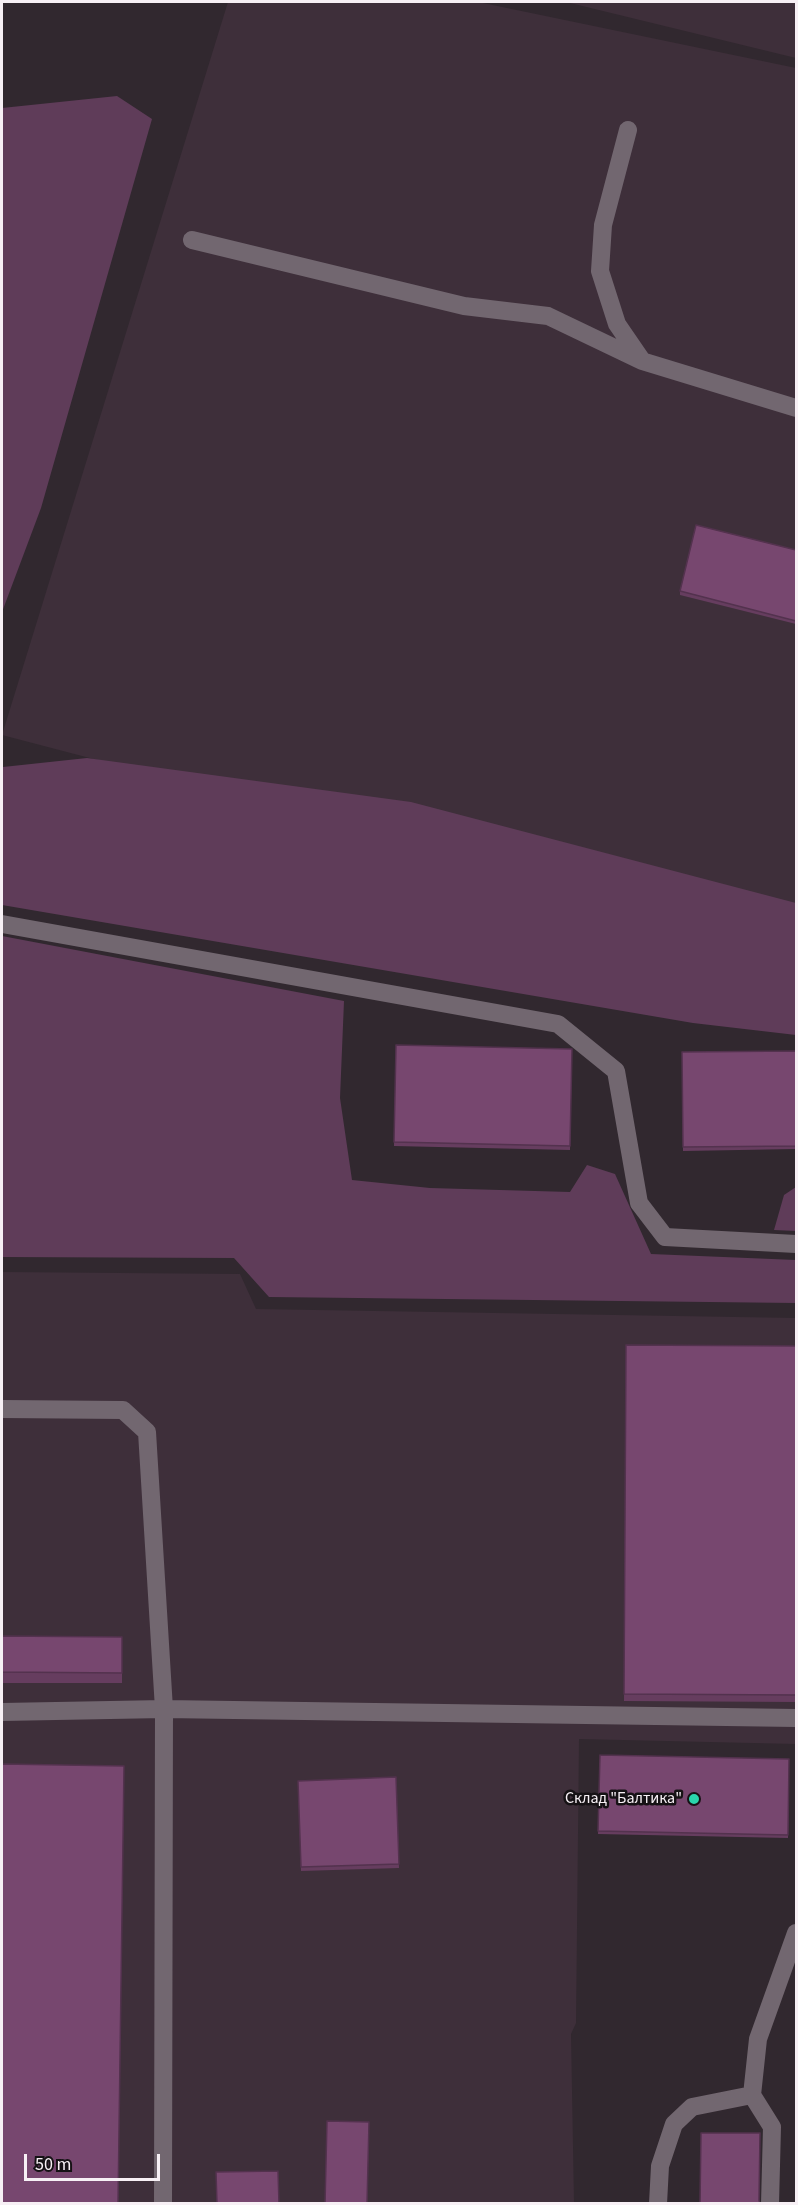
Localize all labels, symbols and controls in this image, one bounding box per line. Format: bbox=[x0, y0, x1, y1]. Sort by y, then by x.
place label: Склад "Балтика" bbox=[565, 1789, 682, 1809]
marker: Склад "Балтика" bbox=[687, 1792, 701, 1806]
scale bar bbox=[27, 2142, 164, 2180]
text: 50 m bbox=[35, 2152, 71, 2177]

